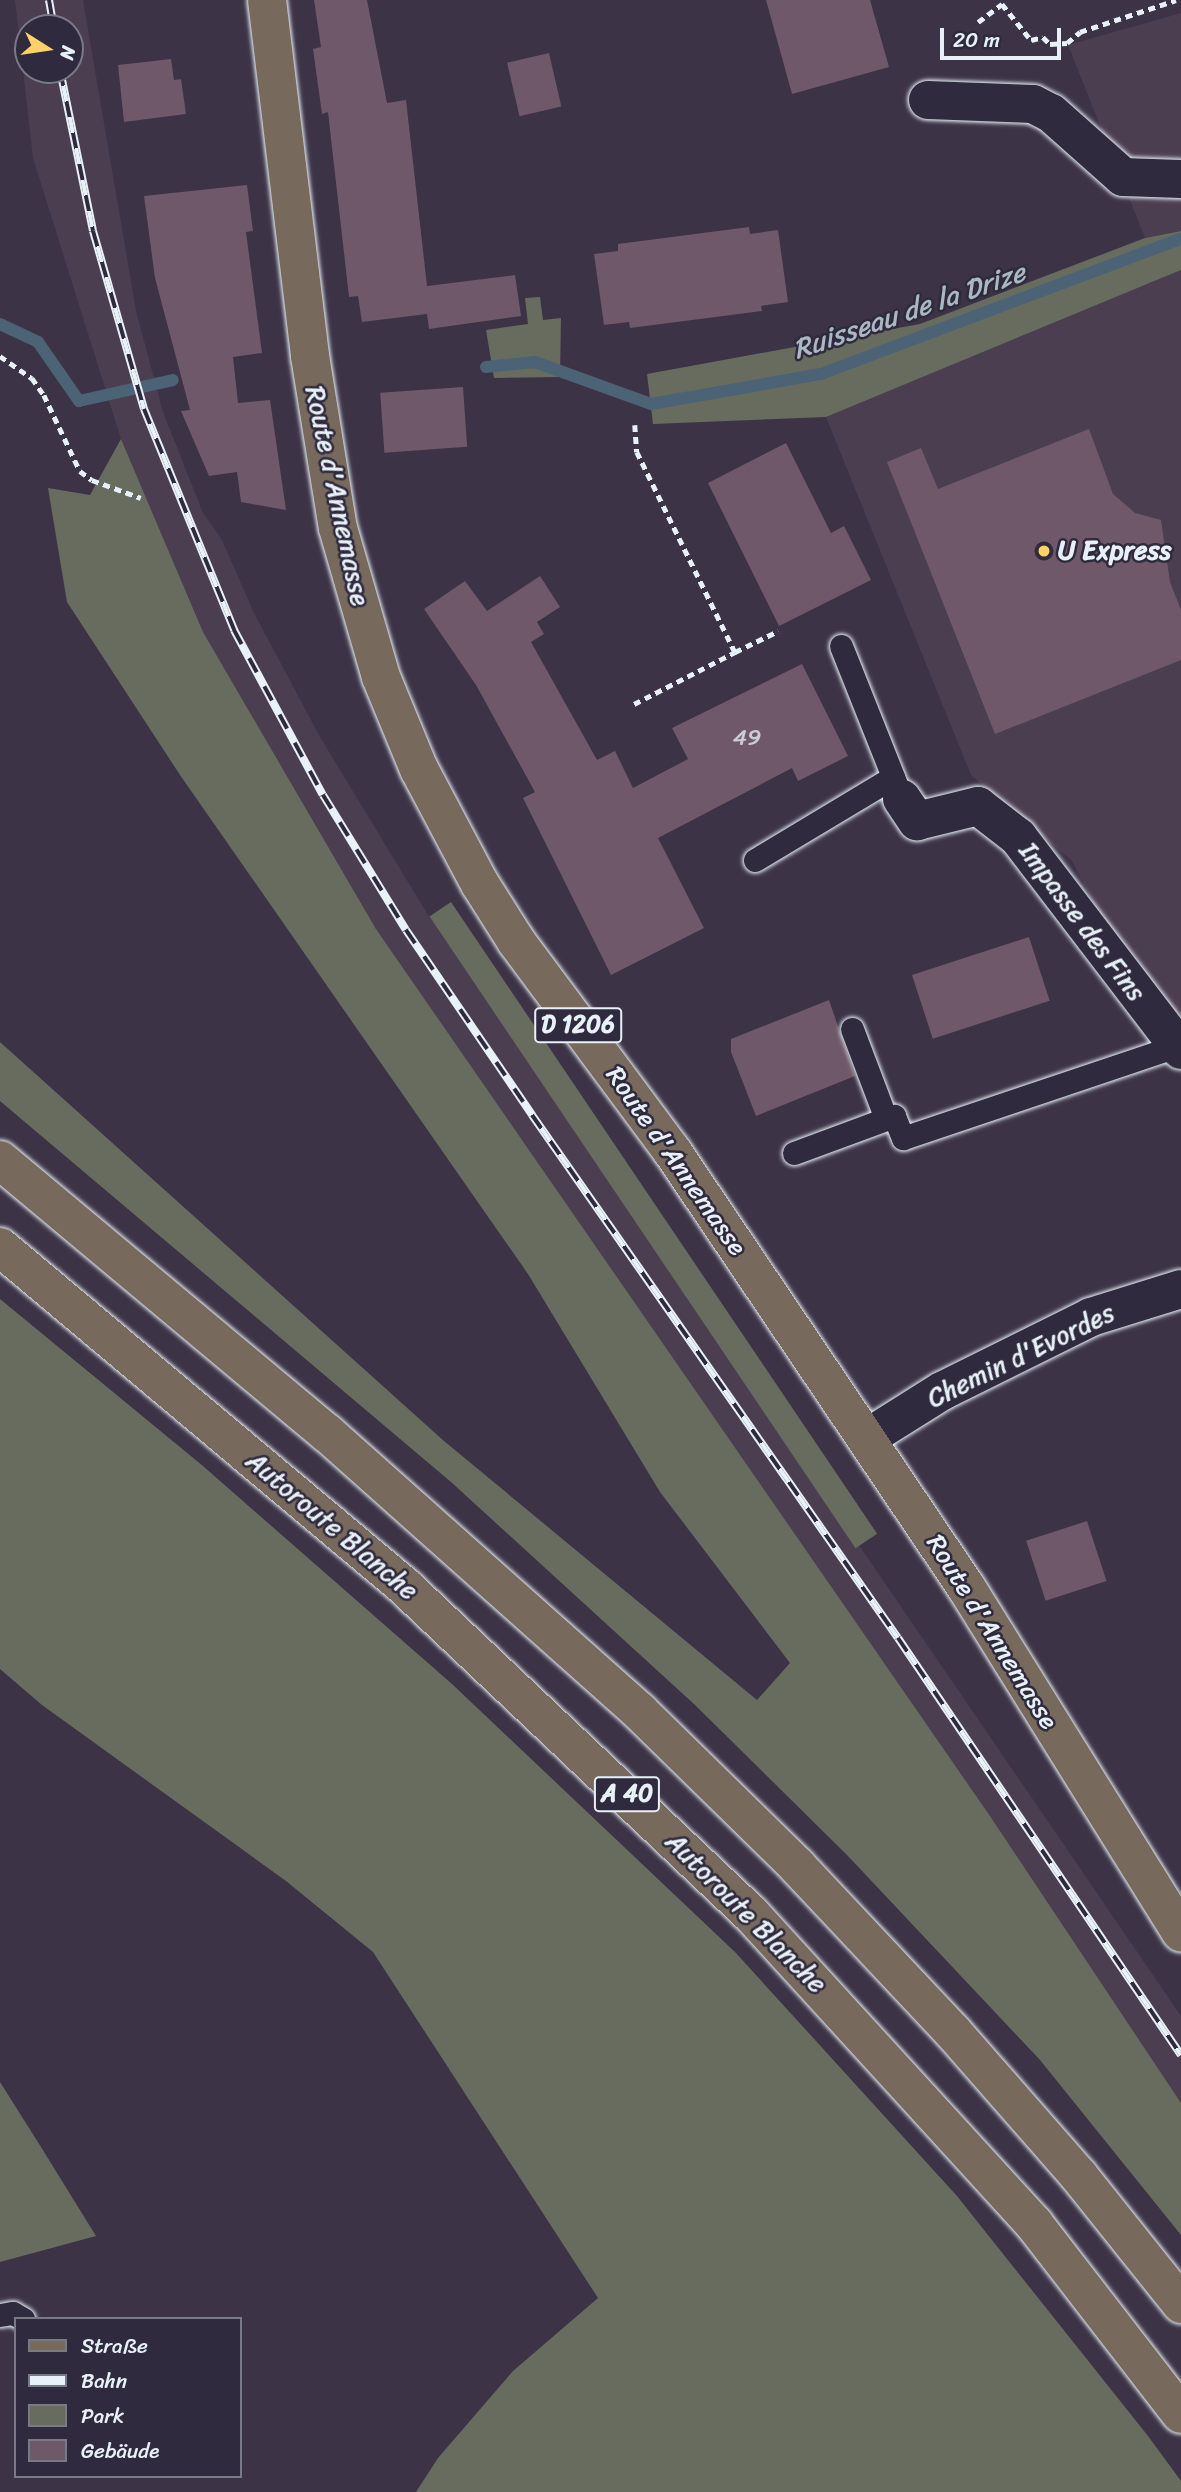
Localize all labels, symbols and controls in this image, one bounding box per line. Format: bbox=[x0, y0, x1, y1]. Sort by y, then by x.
north arrow bbox=[14, 14, 84, 84]
scale bar bbox=[943, 14, 1064, 58]
text: 20 m bbox=[953, 21, 1000, 59]
text: N bbox=[51, 43, 86, 63]
water label: Ruisseau de la Drize bbox=[788, 255, 1030, 367]
street label: Route d'Annemasse bbox=[298, 383, 376, 609]
place label: U Express bbox=[1058, 535, 1171, 567]
marker: U Express bbox=[1036, 543, 1052, 559]
house number: 49 bbox=[733, 724, 761, 752]
street label: Impasse des Fins bbox=[1011, 836, 1153, 1008]
road number: D 1206 bbox=[532, 1004, 624, 1045]
street label: Route d'Annemasse bbox=[599, 1060, 753, 1262]
street label: Chemin d'Evordes bbox=[922, 1297, 1120, 1415]
street label: Autoroute Blanche bbox=[240, 1445, 424, 1607]
street label: Route d'Annemasse bbox=[919, 1529, 1065, 1735]
road number: A 40 bbox=[594, 1774, 660, 1814]
street label: Autoroute Blanche bbox=[659, 1826, 833, 2000]
legend bbox=[14, 2317, 242, 2478]
text: Straße bbox=[81, 2327, 148, 2365]
text: Bahn bbox=[81, 2362, 127, 2400]
text: Park bbox=[81, 2397, 124, 2435]
text: Gebäude bbox=[81, 2432, 159, 2470]

